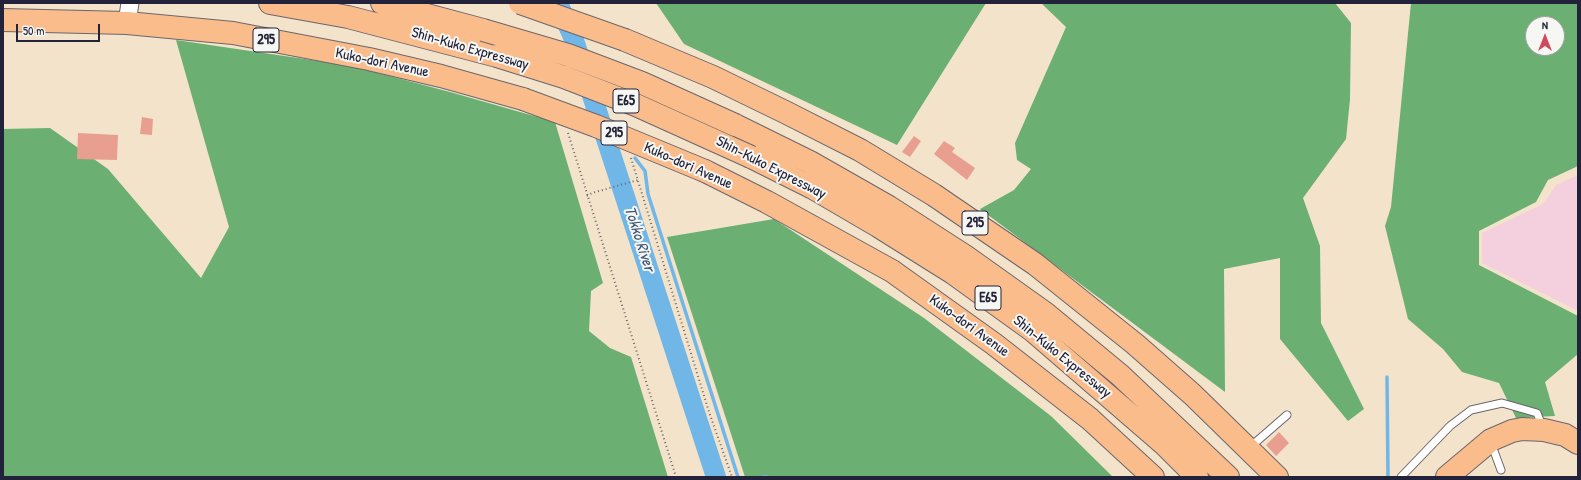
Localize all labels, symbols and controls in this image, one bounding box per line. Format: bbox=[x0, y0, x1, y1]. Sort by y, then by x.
scale bar bbox=[18, 16, 102, 42]
north arrow bbox=[1525, 16, 1565, 56]
text: N bbox=[1542, 18, 1548, 32]
text: 50 m bbox=[23, 22, 44, 39]
street label: Shin-Kuko Expressway bbox=[409, 24, 531, 74]
road number: 295 bbox=[253, 28, 279, 52]
street label: Kuko-dori Avenue bbox=[334, 44, 430, 82]
road number: E65 bbox=[613, 89, 639, 113]
road number: 295 bbox=[601, 121, 627, 145]
street label: Shin-Kuko Expressway bbox=[713, 132, 829, 204]
street label: Kuko-dori Avenue bbox=[641, 139, 735, 193]
water label: Tokko River bbox=[619, 204, 659, 274]
road number: 295 bbox=[962, 211, 988, 235]
road number: E65 bbox=[975, 286, 1001, 310]
street label: Kuko-dori Avenue bbox=[925, 291, 1013, 361]
street label: Shin-Kuko Expressway bbox=[1009, 312, 1115, 402]

